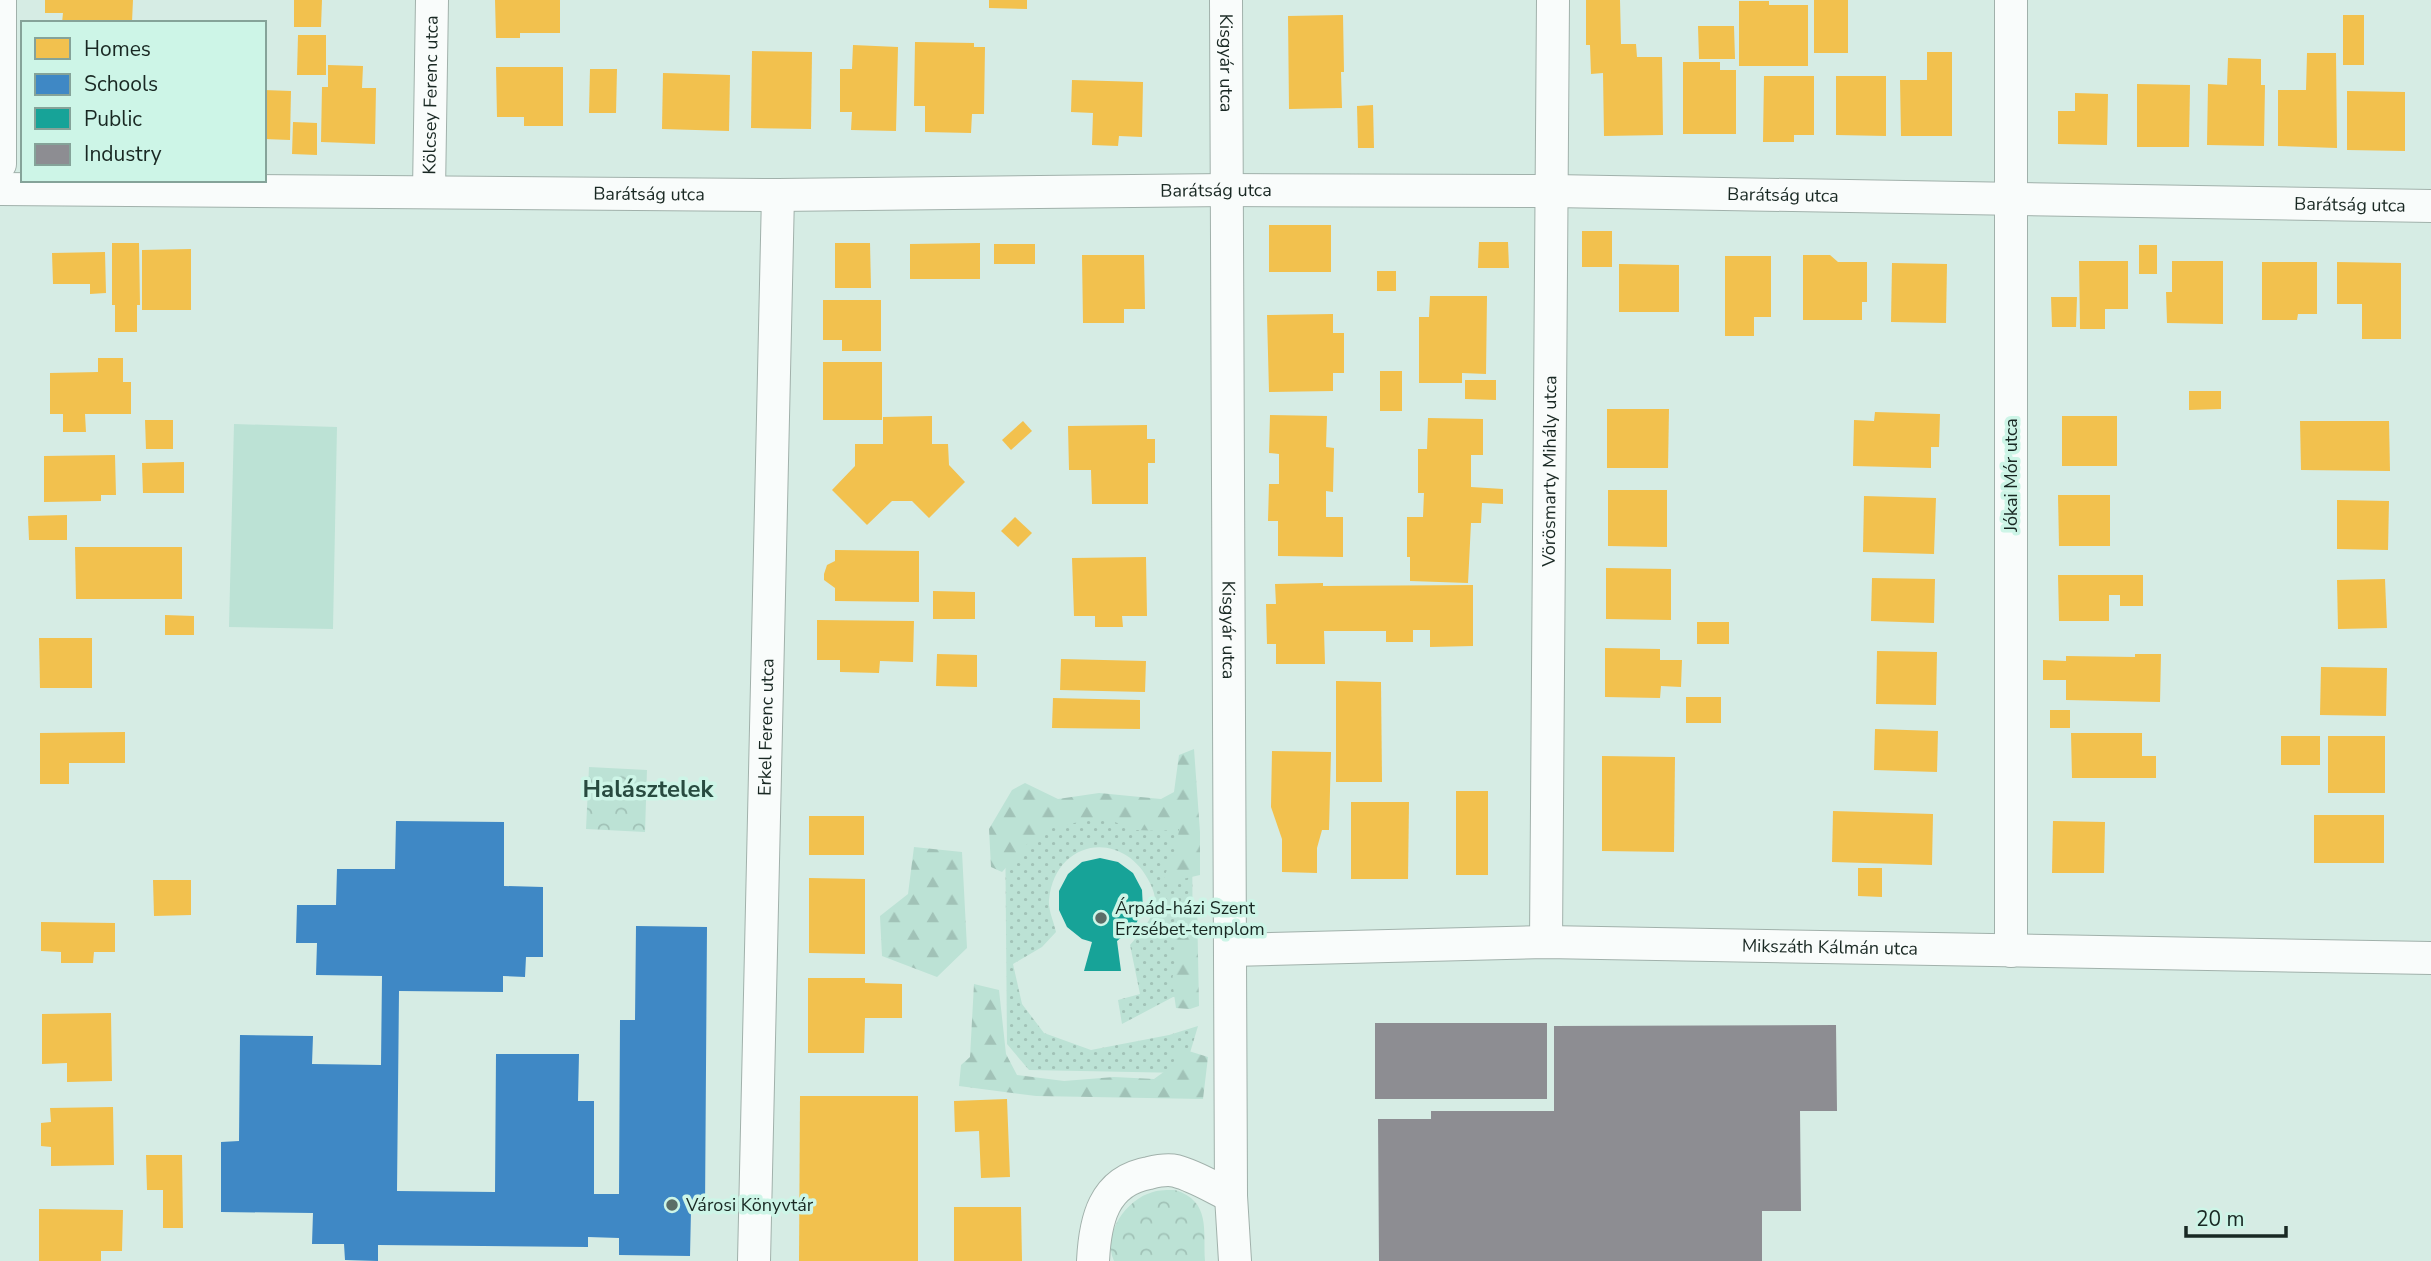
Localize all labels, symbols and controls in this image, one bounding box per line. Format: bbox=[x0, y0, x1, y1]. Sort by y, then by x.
street label: Kisgyár utca bbox=[1214, 14, 1238, 112]
street label: Kölcsey Ferenc utca bbox=[417, 15, 444, 175]
legend bbox=[21, 21, 266, 182]
text: Homes bbox=[84, 35, 151, 63]
text: Schools bbox=[84, 70, 158, 98]
text: Public bbox=[84, 105, 142, 133]
text: Industry bbox=[84, 140, 162, 168]
street label: Barátság utca bbox=[1160, 178, 1272, 203]
street label: Barátság utca bbox=[593, 182, 705, 206]
street label: Barátság utca bbox=[1727, 182, 1839, 208]
street label: Barátság utca bbox=[2294, 192, 2406, 218]
street label: Vörösmarty Mihály utca bbox=[1537, 375, 1562, 568]
street label: Jókai Mór utca bbox=[1999, 418, 2023, 533]
street label: Kisgyár utca bbox=[1216, 581, 1241, 679]
street label: Erkel Ferenc utca bbox=[752, 658, 780, 796]
district label: Halásztelek bbox=[583, 773, 715, 805]
place label: Árpád-házi Szent Erzsébet-templom bbox=[1115, 896, 1265, 941]
marker: Árpád-házi Szent Erzsébet-templom bbox=[1093, 910, 1109, 926]
street label: Mikszáth Kálmán utca bbox=[1742, 934, 1918, 961]
place label: Városi Könyvtár bbox=[685, 1193, 814, 1217]
scale bar bbox=[2186, 1194, 2286, 1238]
marker: Városi Könyvtár bbox=[664, 1197, 680, 1213]
text: 20 m bbox=[2196, 1205, 2245, 1233]

